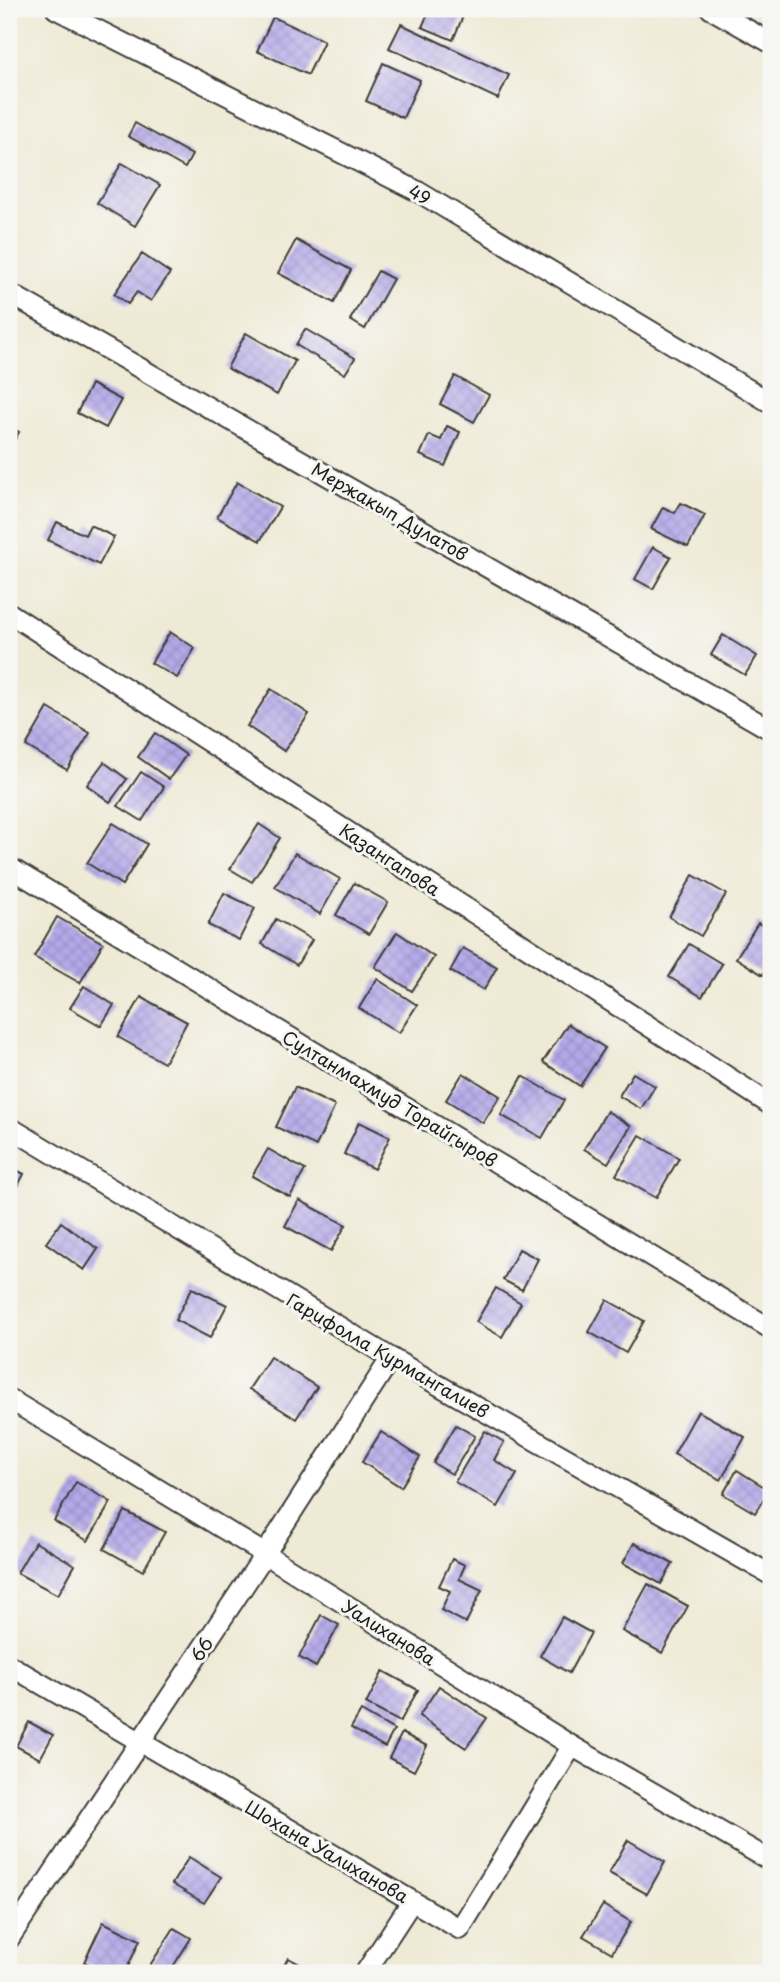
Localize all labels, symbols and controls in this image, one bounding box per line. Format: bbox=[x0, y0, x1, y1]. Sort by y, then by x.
street label: 49 bbox=[404, 177, 436, 211]
street label: Мержакып Дулатов bbox=[307, 455, 473, 567]
street label: Казангапова bbox=[334, 816, 447, 902]
street label: Султанмахмуд Торайгыров bbox=[277, 1023, 503, 1173]
street label: Гарифолла Курмангалиев bbox=[282, 1286, 494, 1424]
street label: Уалиханова bbox=[337, 1592, 442, 1672]
street label: 66 bbox=[183, 1631, 219, 1667]
street label: Шохана Уалиханова bbox=[240, 1793, 415, 1909]

